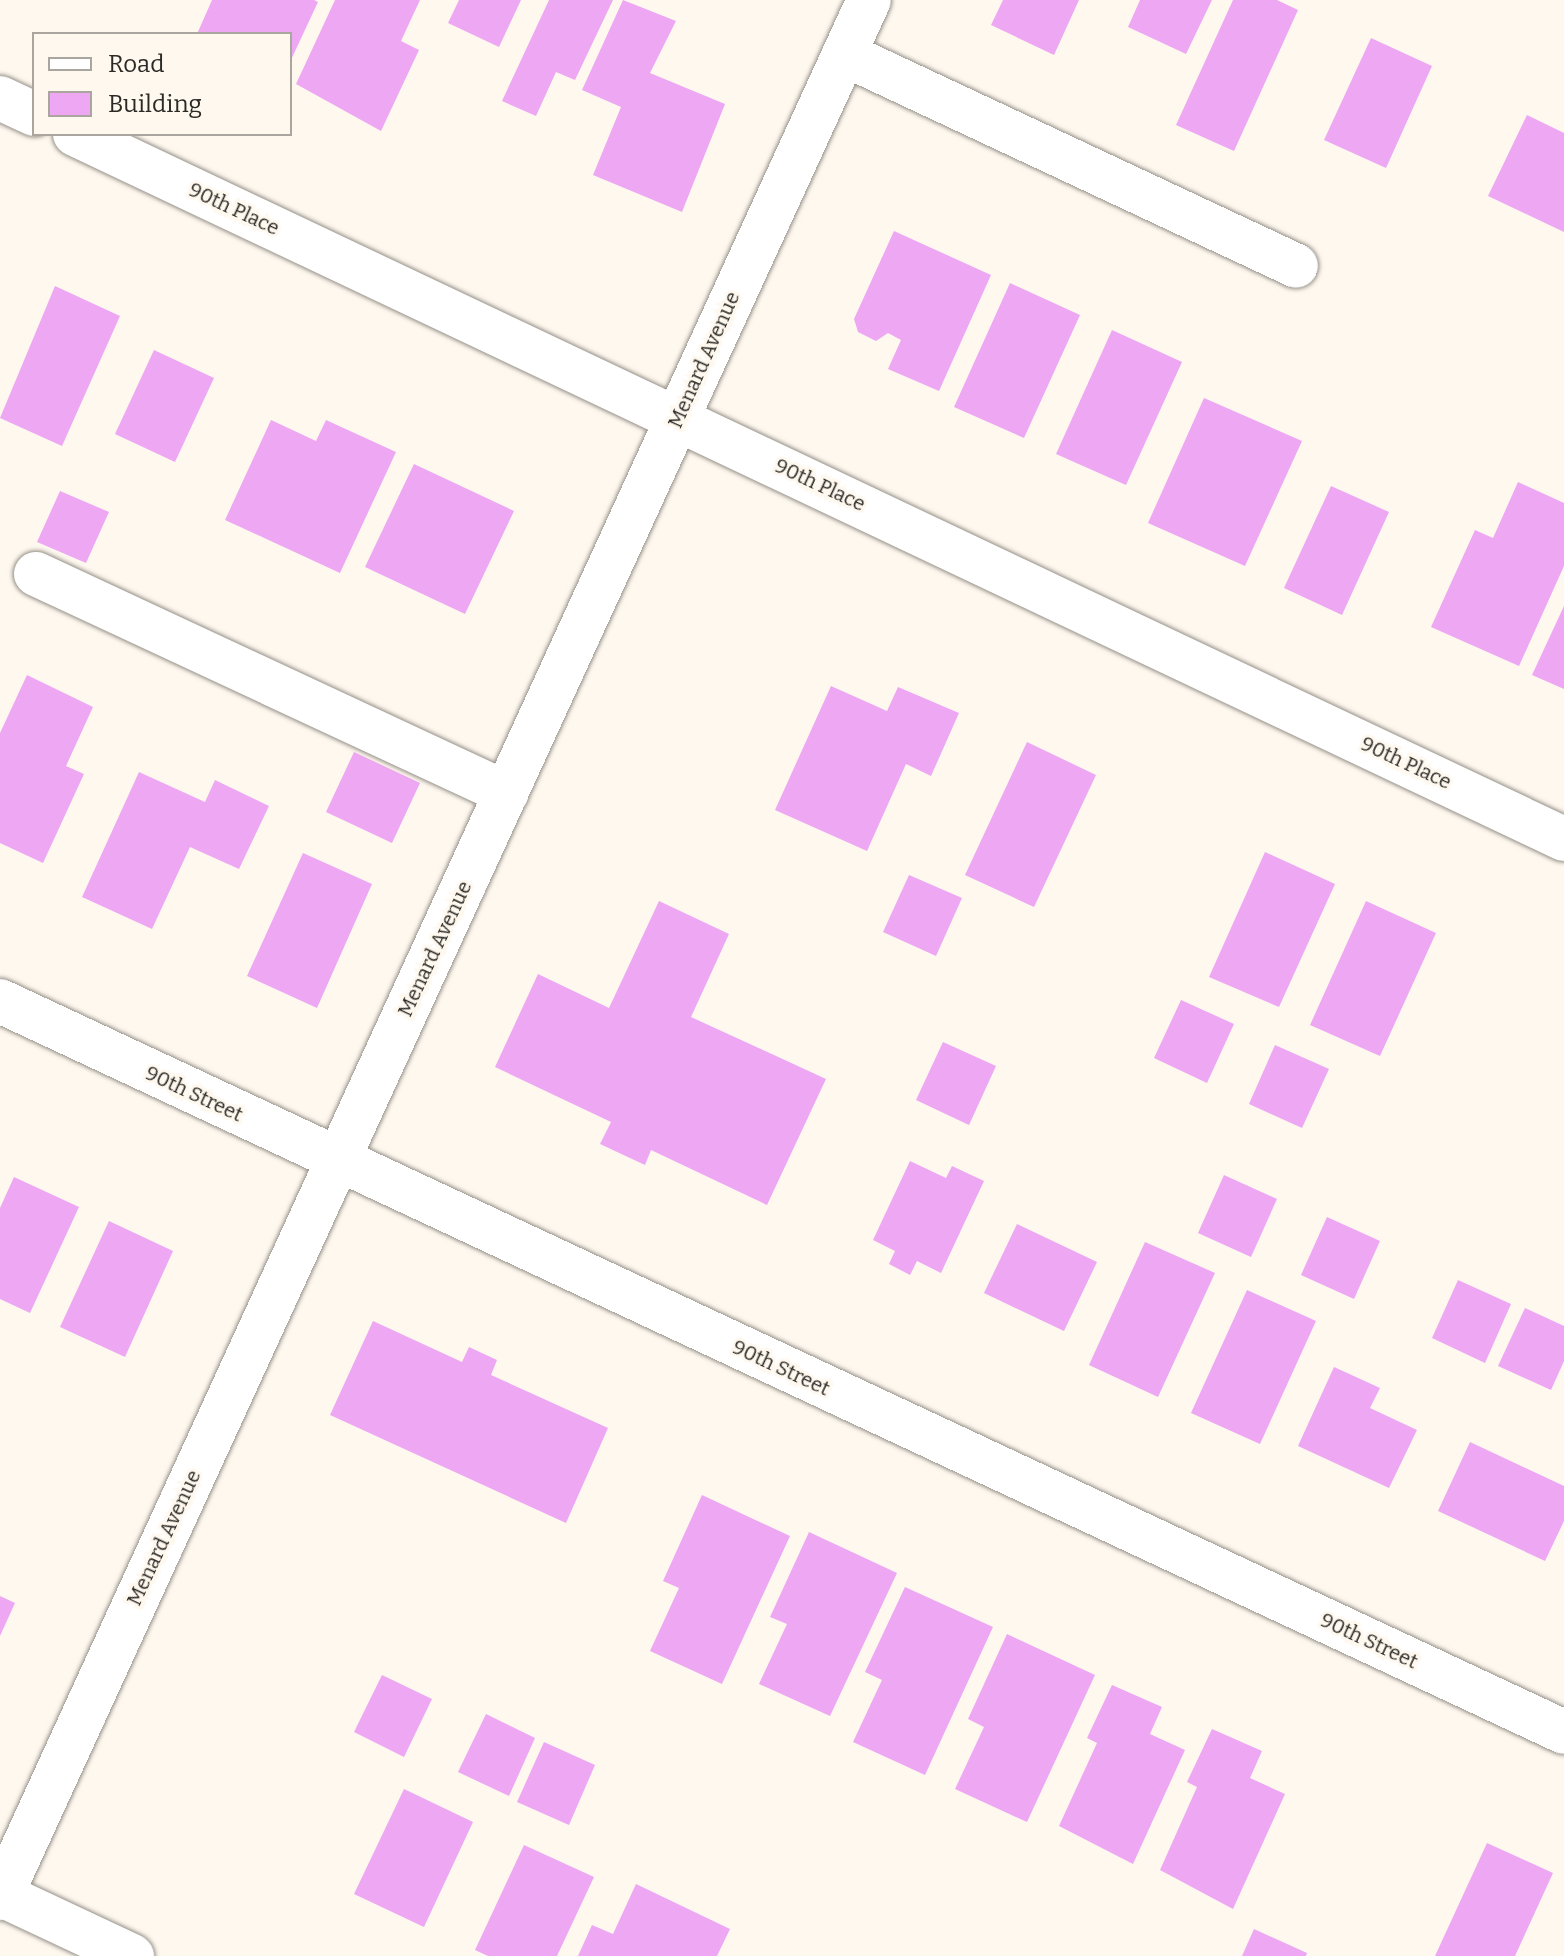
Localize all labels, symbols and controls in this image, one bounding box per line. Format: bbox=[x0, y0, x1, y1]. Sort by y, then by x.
legend bbox=[32, 32, 292, 136]
text: Road bbox=[108, 50, 164, 78]
text: Building bbox=[108, 90, 202, 118]
street label: 90th Place bbox=[185, 178, 283, 240]
street label: Menard Avenue bbox=[663, 288, 745, 432]
street label: 90th Place bbox=[771, 454, 869, 516]
street label: 90th Place bbox=[1357, 732, 1455, 794]
street label: Menard Avenue bbox=[393, 878, 477, 1020]
street label: 90th Street bbox=[142, 1061, 246, 1127]
street label: 90th Street bbox=[729, 1335, 833, 1401]
street label: Menard Avenue bbox=[122, 1467, 206, 1609]
street label: 90th Street bbox=[1317, 1608, 1421, 1674]

